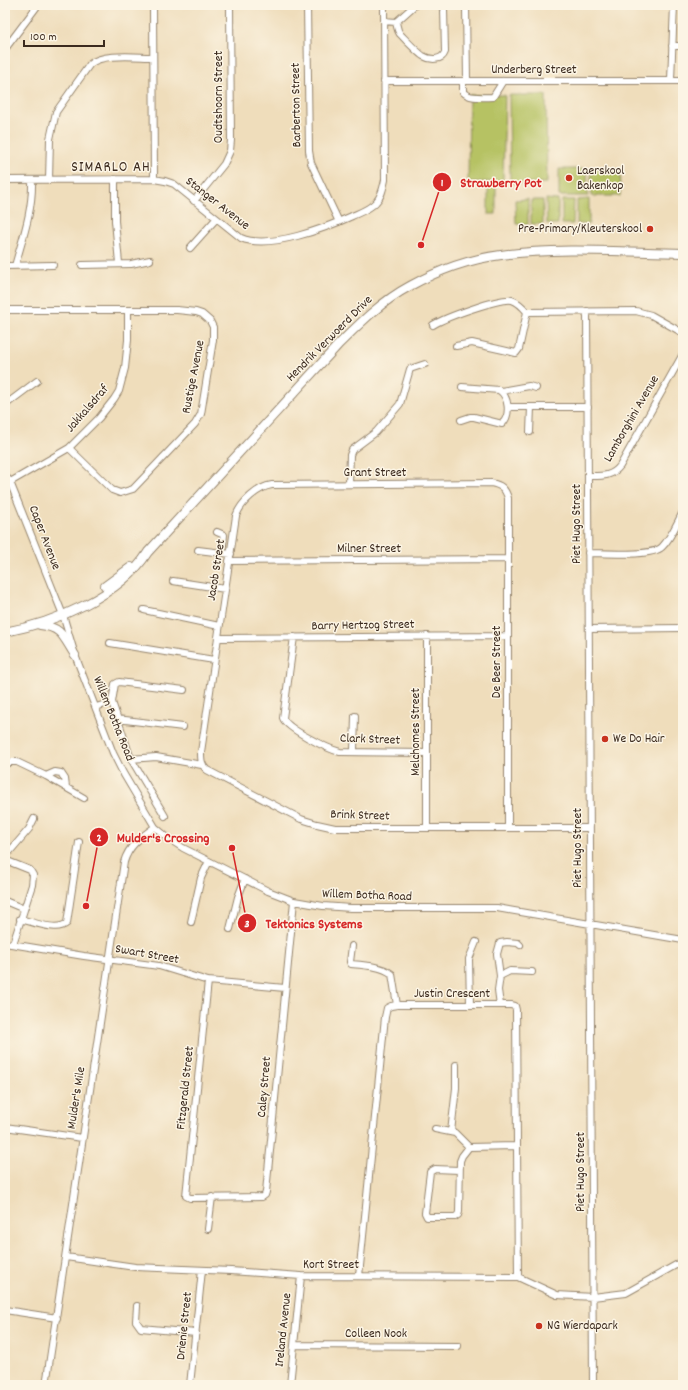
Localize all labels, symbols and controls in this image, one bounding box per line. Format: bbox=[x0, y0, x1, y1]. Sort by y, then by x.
scale bar bbox=[24, 22, 104, 48]
text: 100 m bbox=[30, 29, 57, 46]
street label: Oudtshoorn Street bbox=[210, 51, 229, 143]
street label: Underberg Street bbox=[491, 61, 577, 80]
street label: Barberton Street bbox=[287, 62, 307, 147]
district label: SIMARLO AH bbox=[71, 157, 151, 179]
place label: Laerskool Bakenkop bbox=[577, 162, 624, 196]
callout: Strawberry Pot bbox=[432, 169, 549, 195]
street label: Stanger Avenue bbox=[181, 173, 254, 235]
marker: Laerskool Bakenkop bbox=[564, 173, 574, 183]
text: Strawberry Pot bbox=[460, 174, 543, 194]
text: 1 bbox=[441, 175, 444, 192]
place label: Pre-Primary/Kleuterskool bbox=[518, 220, 642, 239]
marker: Pre-Primary/Kleuterskool bbox=[645, 224, 655, 234]
street label: Hendrik Verwoerd Drive bbox=[282, 291, 378, 387]
street label: Rustige Avenue bbox=[178, 338, 210, 415]
street label: Lamborghini Avenue bbox=[599, 372, 665, 466]
street label: Jakkalsdraf bbox=[62, 381, 114, 437]
street label: Grant Street bbox=[344, 464, 407, 483]
street label: Piet Hugo Street bbox=[568, 484, 587, 564]
street label: Caper Avenue bbox=[23, 503, 65, 573]
street label: Jacob Street bbox=[203, 538, 231, 602]
street label: Milner Street bbox=[337, 540, 401, 559]
street label: Barry Hertzog Street bbox=[311, 616, 415, 636]
street label: De Beer Street bbox=[488, 626, 507, 698]
street label: Willem Botha Road bbox=[87, 674, 139, 764]
street label: Melchomes Street bbox=[407, 688, 426, 776]
street label: Clark Street bbox=[340, 729, 401, 751]
place label: We Do Hair bbox=[613, 730, 665, 749]
marker: We Do Hair bbox=[600, 734, 610, 744]
street label: Brink Street bbox=[330, 805, 390, 827]
street label: Piet Hugo Street bbox=[569, 808, 588, 888]
callout: Mulder's Crossing bbox=[89, 824, 218, 850]
text: Mulder's Crossing bbox=[117, 829, 209, 849]
text: 2 bbox=[96, 830, 102, 847]
street label: Willem Botha Road bbox=[322, 885, 412, 907]
callout: Tektonics Systems bbox=[237, 910, 370, 936]
text: Tektonics Systems bbox=[265, 915, 363, 935]
text: 3 bbox=[244, 916, 250, 933]
street label: Swart Street bbox=[114, 940, 181, 970]
street label: Justin Crescent bbox=[414, 985, 490, 1004]
street label: Fitzgerald Street bbox=[172, 1045, 200, 1131]
street label: Caley Street bbox=[253, 1056, 277, 1118]
street label: Mulder's Mile bbox=[63, 1065, 91, 1130]
street label: Piet Hugo Street bbox=[572, 1132, 591, 1212]
street label: Kort Street bbox=[303, 1256, 359, 1275]
street label: Drienie Street bbox=[172, 1291, 198, 1361]
street label: Ireland Avenue bbox=[271, 1292, 297, 1368]
place label: NG Wierdapark bbox=[547, 1317, 618, 1336]
marker: NG Wierdapark bbox=[534, 1321, 544, 1331]
street label: Colleen Nook bbox=[345, 1325, 407, 1344]

